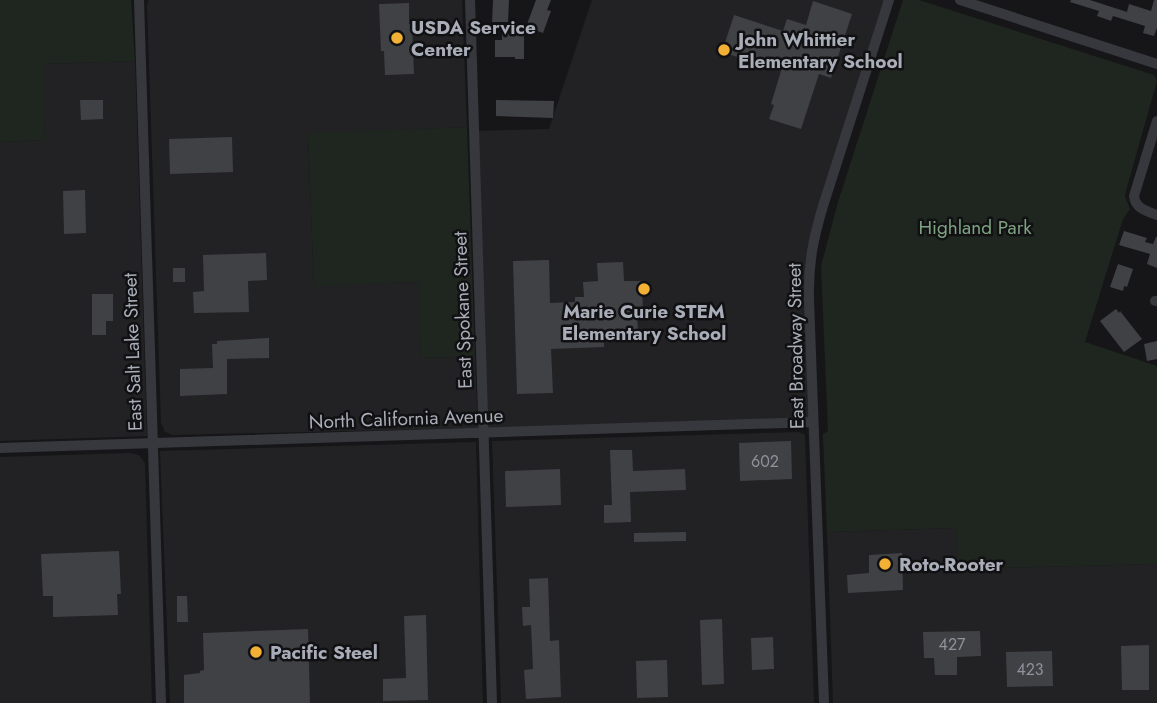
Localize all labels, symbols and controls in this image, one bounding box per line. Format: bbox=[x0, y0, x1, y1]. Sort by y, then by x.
place label: USDA Service Center bbox=[411, 14, 536, 63]
place label: John Whittier Elementary School bbox=[734, 26, 903, 75]
marker: USDA Service Center bbox=[389, 30, 405, 46]
marker: John Whittier Elementary School bbox=[716, 42, 732, 58]
park label: Highland Park bbox=[918, 214, 1032, 241]
street label: East Spokane Street bbox=[446, 230, 479, 389]
street label: East Broadway Street bbox=[781, 262, 810, 429]
street label: East Salt Lake Street bbox=[116, 272, 149, 432]
marker: Marie Curie STEM Elementary School bbox=[636, 281, 652, 297]
place label: Marie Curie STEM Elementary School bbox=[562, 298, 726, 347]
street label: North California Avenue bbox=[308, 402, 504, 435]
house number: 602 bbox=[751, 450, 779, 473]
place label: Roto-Rooter bbox=[899, 551, 1004, 578]
marker: Roto-Rooter bbox=[877, 556, 893, 572]
house number: 427 bbox=[939, 633, 966, 656]
place label: Pacific Steel bbox=[270, 639, 378, 666]
marker: Pacific Steel bbox=[248, 644, 264, 660]
house number: 423 bbox=[1016, 658, 1044, 681]

